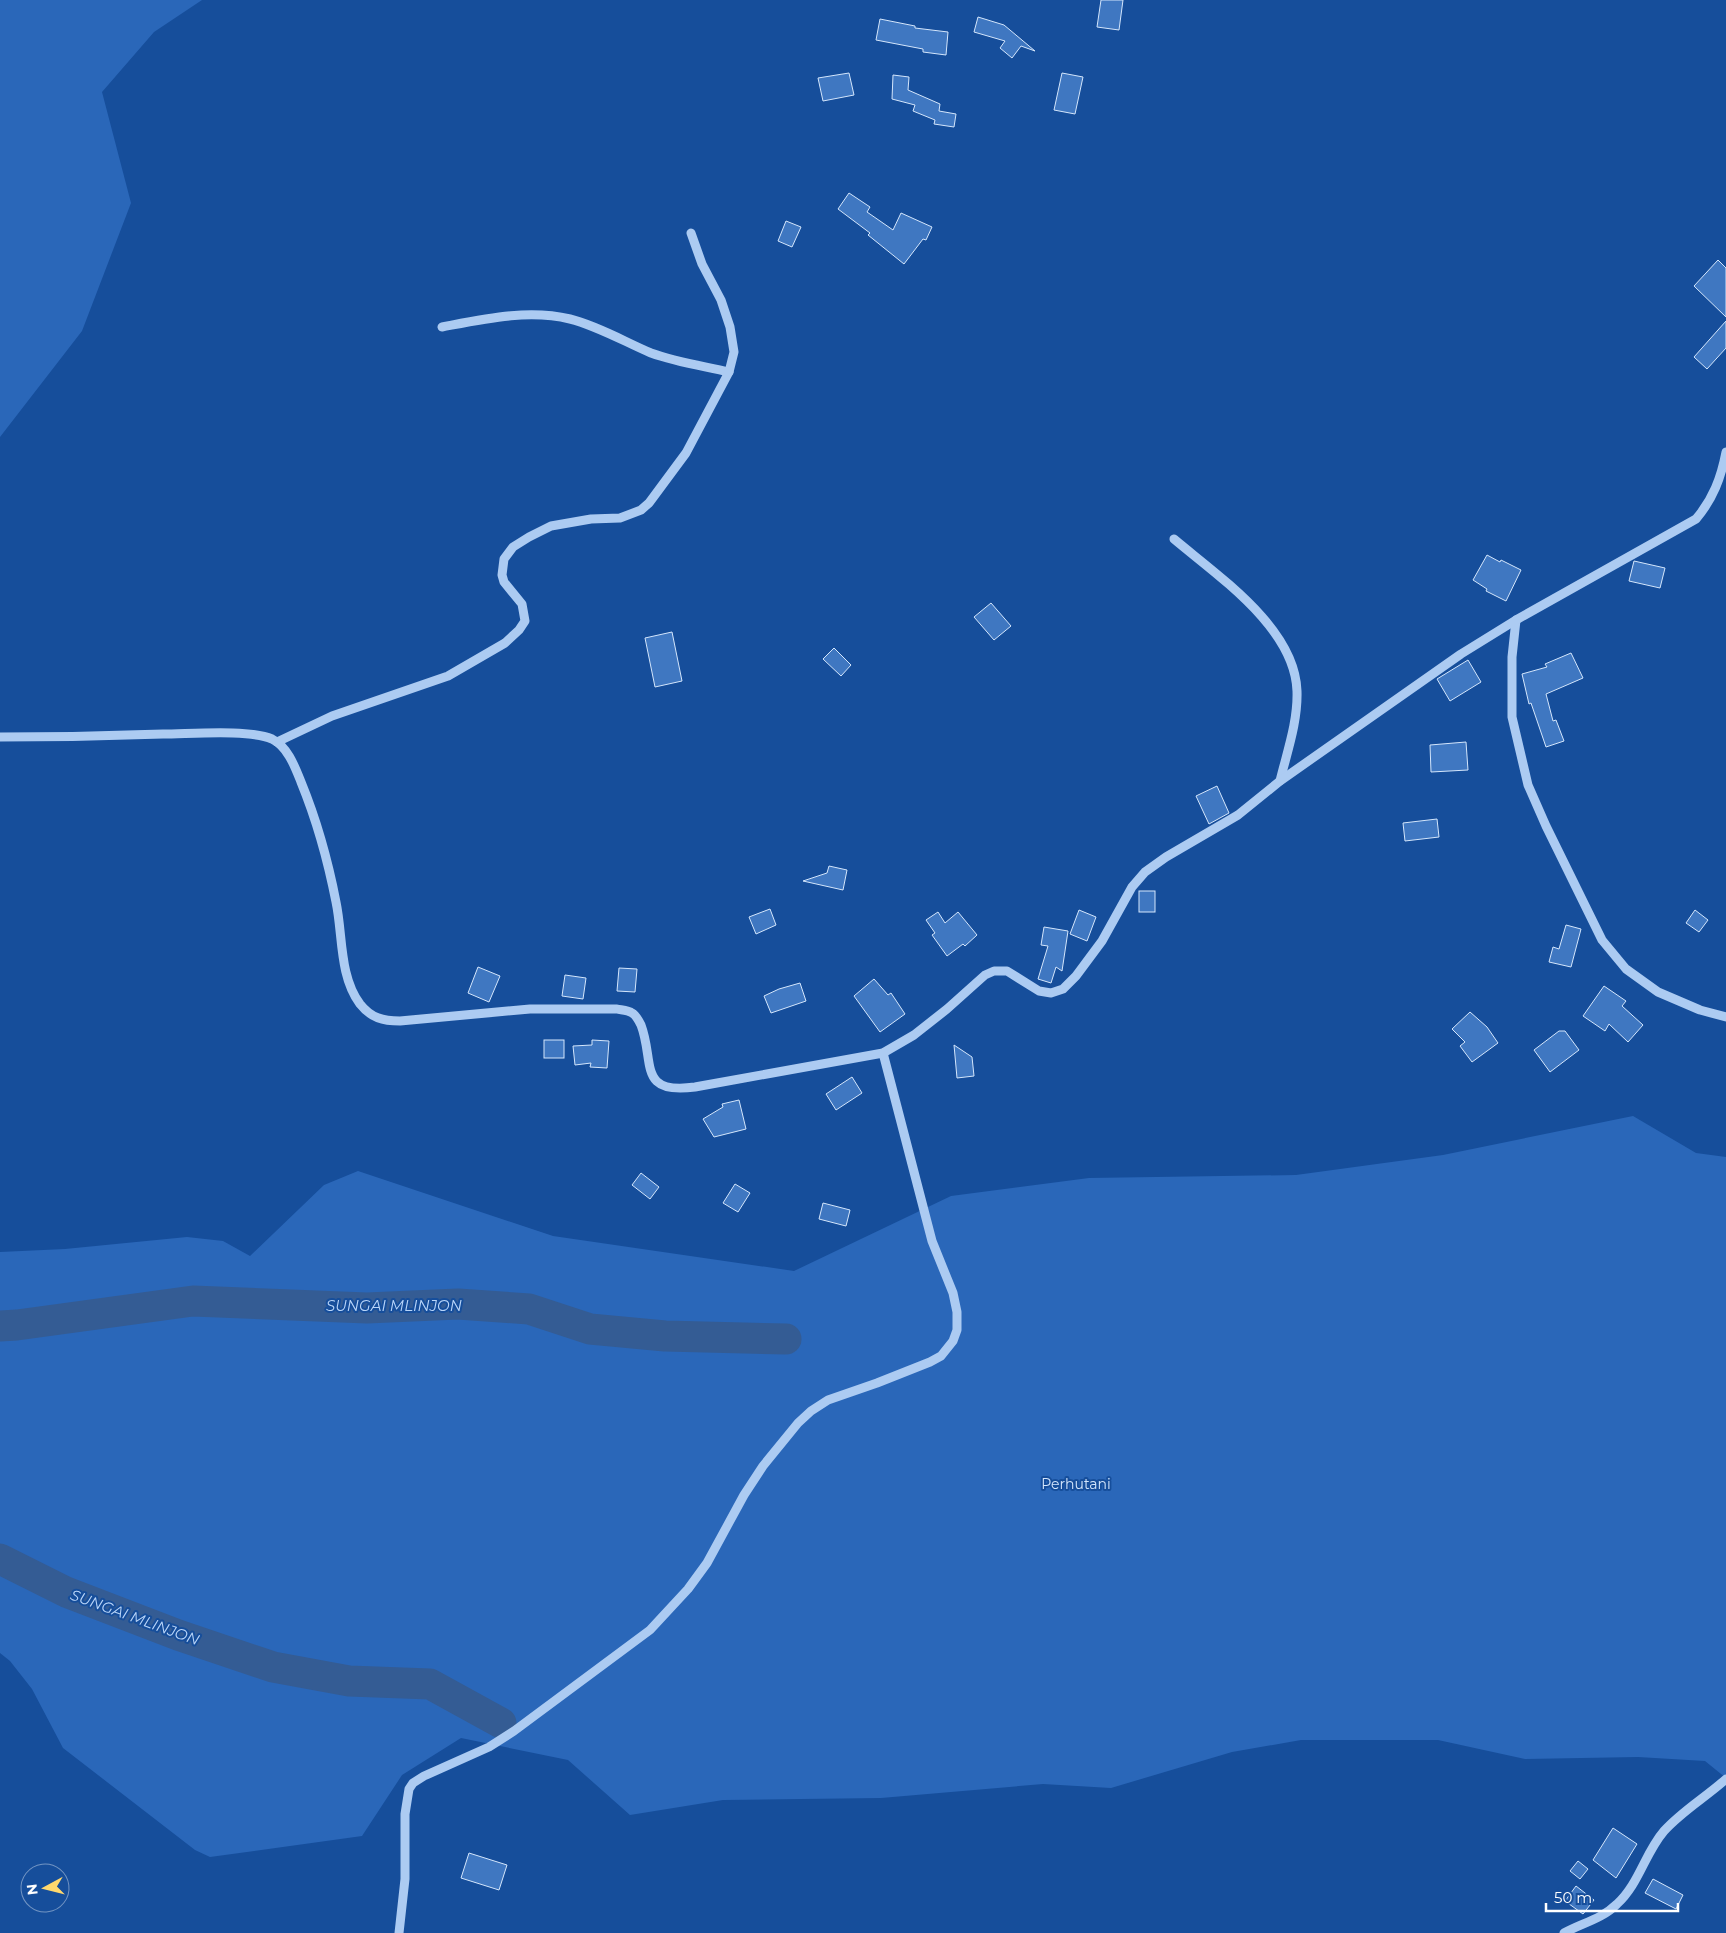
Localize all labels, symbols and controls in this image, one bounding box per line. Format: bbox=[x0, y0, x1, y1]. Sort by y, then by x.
water label: SUNGAI MLINJON bbox=[326, 1296, 462, 1315]
park label: Perhutani bbox=[1041, 1475, 1111, 1493]
water label: SUNGAI MLINJON bbox=[68, 1585, 202, 1649]
north arrow bbox=[20, 1863, 70, 1913]
scale bar bbox=[1546, 1880, 1678, 1912]
text: N bbox=[22, 1883, 42, 1896]
text: 50 m bbox=[1554, 1888, 1592, 1907]

